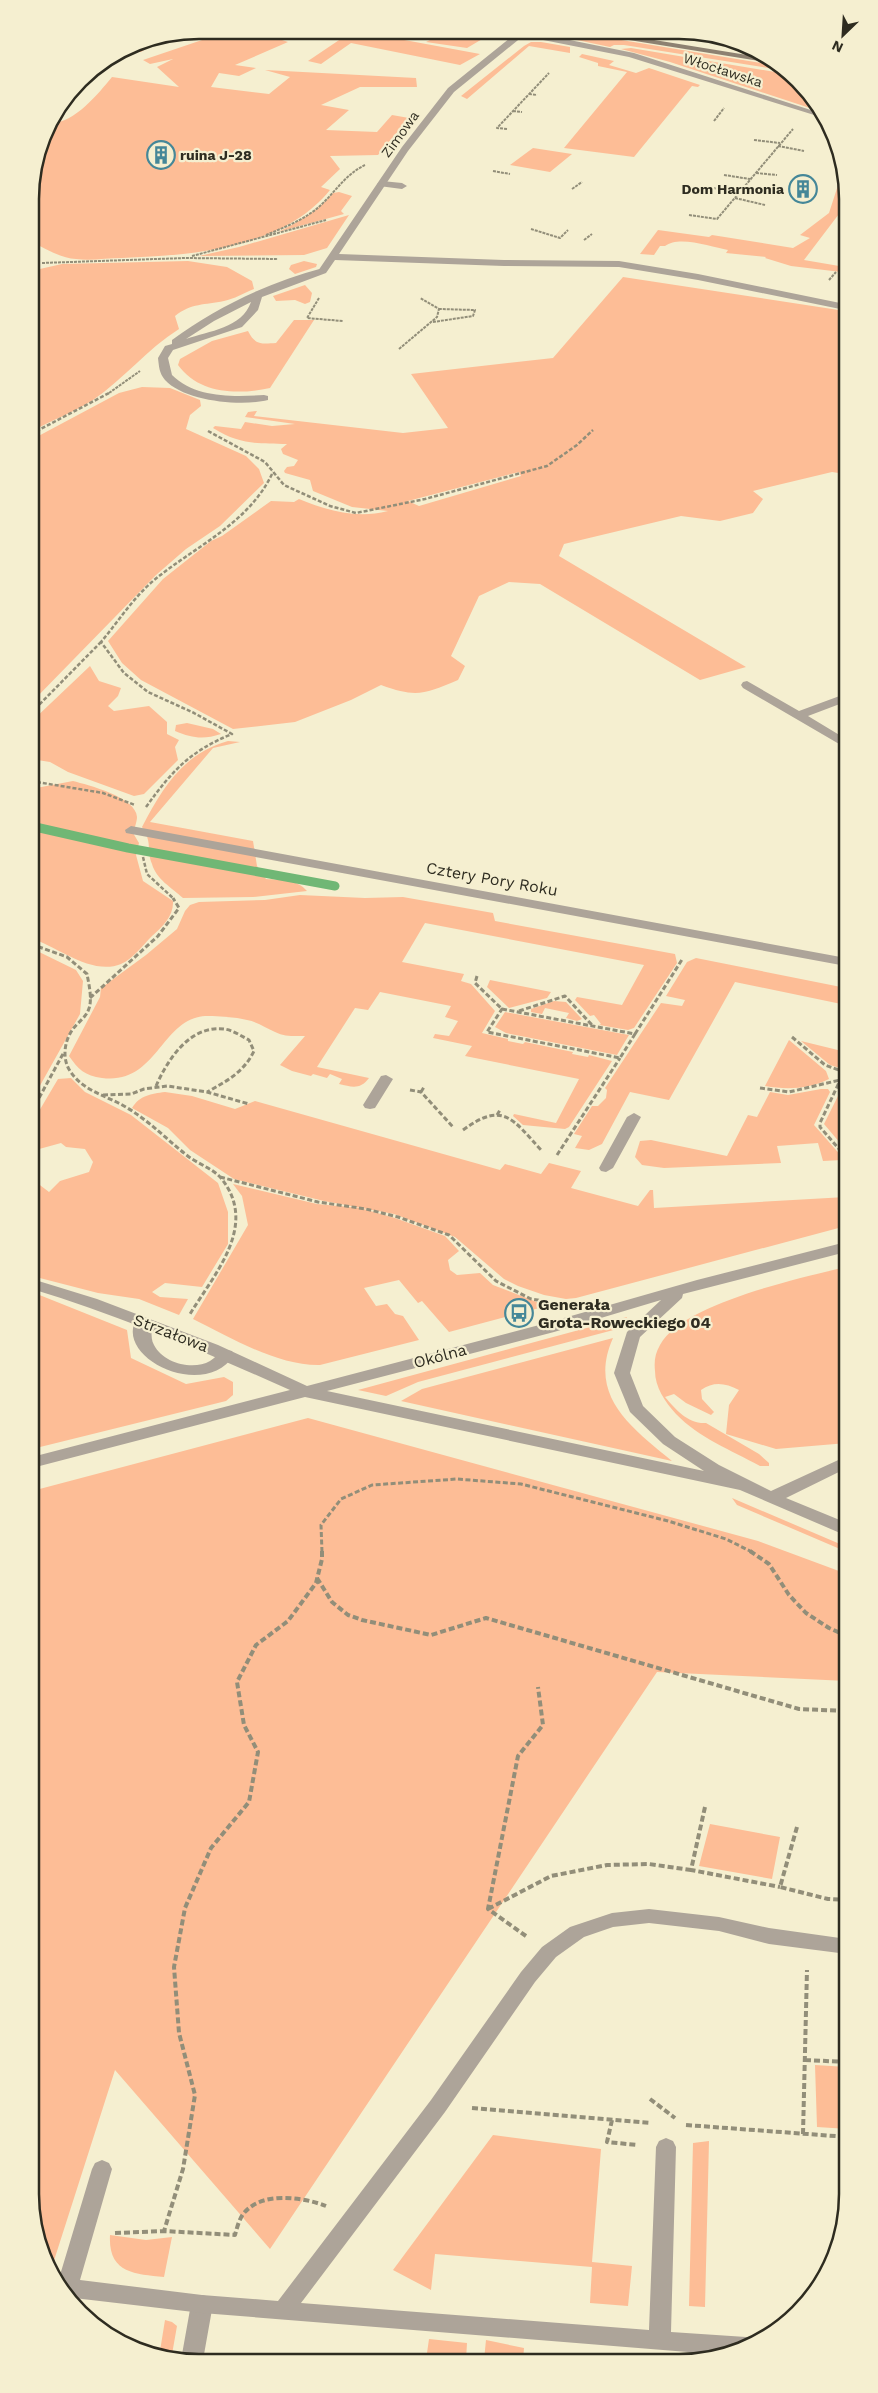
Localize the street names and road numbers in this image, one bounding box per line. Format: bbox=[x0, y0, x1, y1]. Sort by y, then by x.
street label: Włocławska bbox=[681, 50, 765, 90]
street label: Zimowa bbox=[378, 108, 422, 160]
street label: Cztery Pory Roku bbox=[425, 858, 559, 900]
street label: Strzałowa bbox=[131, 1310, 211, 1356]
street label: Okólna bbox=[411, 1340, 469, 1372]

